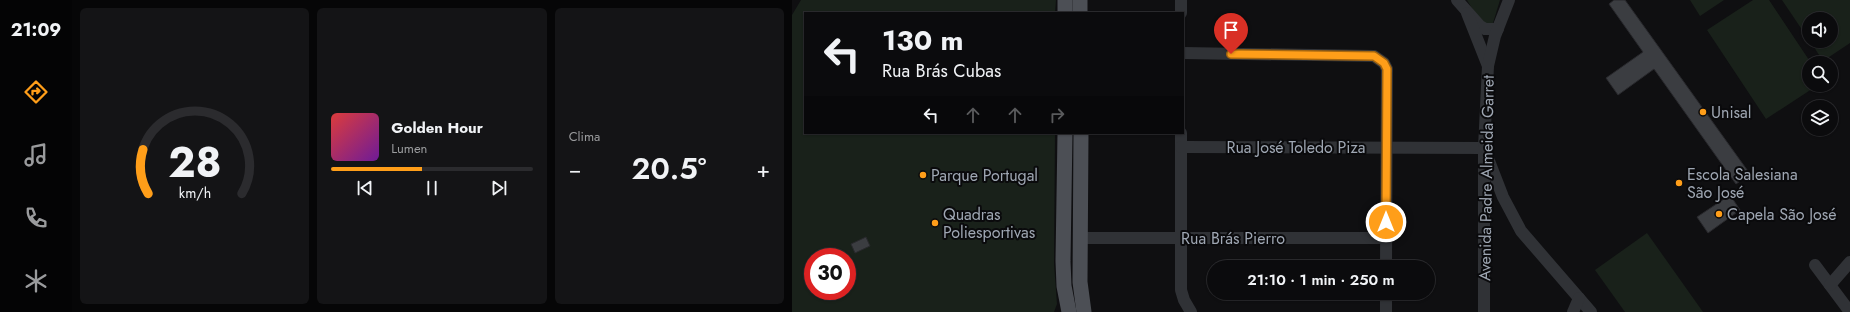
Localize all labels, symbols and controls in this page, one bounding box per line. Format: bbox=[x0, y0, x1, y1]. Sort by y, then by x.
map controls bbox=[1802, 12, 1838, 136]
button: sound bbox=[1802, 12, 1838, 48]
pin bbox=[1214, 13, 1248, 54]
text: 21:09 bbox=[11, 17, 61, 43]
icon: arrive bbox=[1220, 19, 1242, 41]
text: 130 m bbox=[882, 20, 964, 61]
icon: left bbox=[816, 28, 868, 80]
button: search bbox=[1802, 56, 1838, 92]
text: Rua Brás Cubas bbox=[882, 58, 1001, 84]
street label: Avenida Padre Almeida Garret bbox=[1473, 75, 1500, 281]
icon: directions bbox=[22, 78, 50, 106]
button: layers bbox=[1802, 100, 1838, 136]
place label: Unisal bbox=[1711, 101, 1751, 124]
icon: left bbox=[920, 104, 942, 126]
icon: ahead bbox=[962, 104, 984, 126]
icon: ahead bbox=[1004, 104, 1026, 126]
icon: right bbox=[1046, 104, 1068, 126]
marker: Unisal bbox=[1698, 107, 1708, 117]
text: Golden Hour bbox=[391, 117, 483, 139]
text: Clima bbox=[569, 127, 600, 146]
text: 28 bbox=[168, 132, 221, 193]
street label: Rua José Toledo Piza bbox=[1226, 136, 1366, 159]
text: Lumen bbox=[391, 139, 427, 158]
icon: music bbox=[22, 141, 50, 169]
text: 20.5° bbox=[632, 147, 707, 190]
text: − bbox=[569, 153, 582, 185]
text: + bbox=[756, 153, 770, 185]
place label: Escola Salesiana São José bbox=[1687, 163, 1798, 204]
place label: Parque Portugal bbox=[931, 164, 1038, 187]
marker: Parque Portugal bbox=[918, 170, 928, 180]
icon: previous bbox=[354, 177, 376, 199]
icon: pause bbox=[421, 177, 443, 199]
icon: next bbox=[488, 177, 510, 199]
marker: Escola Salesiana São José bbox=[1674, 178, 1684, 188]
text: km/h bbox=[179, 183, 211, 203]
position arrow bbox=[1365, 201, 1407, 243]
place label: Quadras Poliesportivas bbox=[943, 203, 1035, 244]
place label: Capela São José bbox=[1727, 203, 1837, 226]
icon: phone bbox=[22, 204, 50, 232]
marker: Capela São José bbox=[1714, 209, 1724, 219]
marker: Quadras Poliesportivas bbox=[930, 218, 940, 228]
street label: Rua Brás Pierro bbox=[1181, 227, 1285, 250]
speed limit sign: 30 bbox=[804, 248, 856, 300]
icon: climate bbox=[22, 267, 50, 295]
text: 21:10 · 1 min · 250 m bbox=[1247, 269, 1395, 291]

